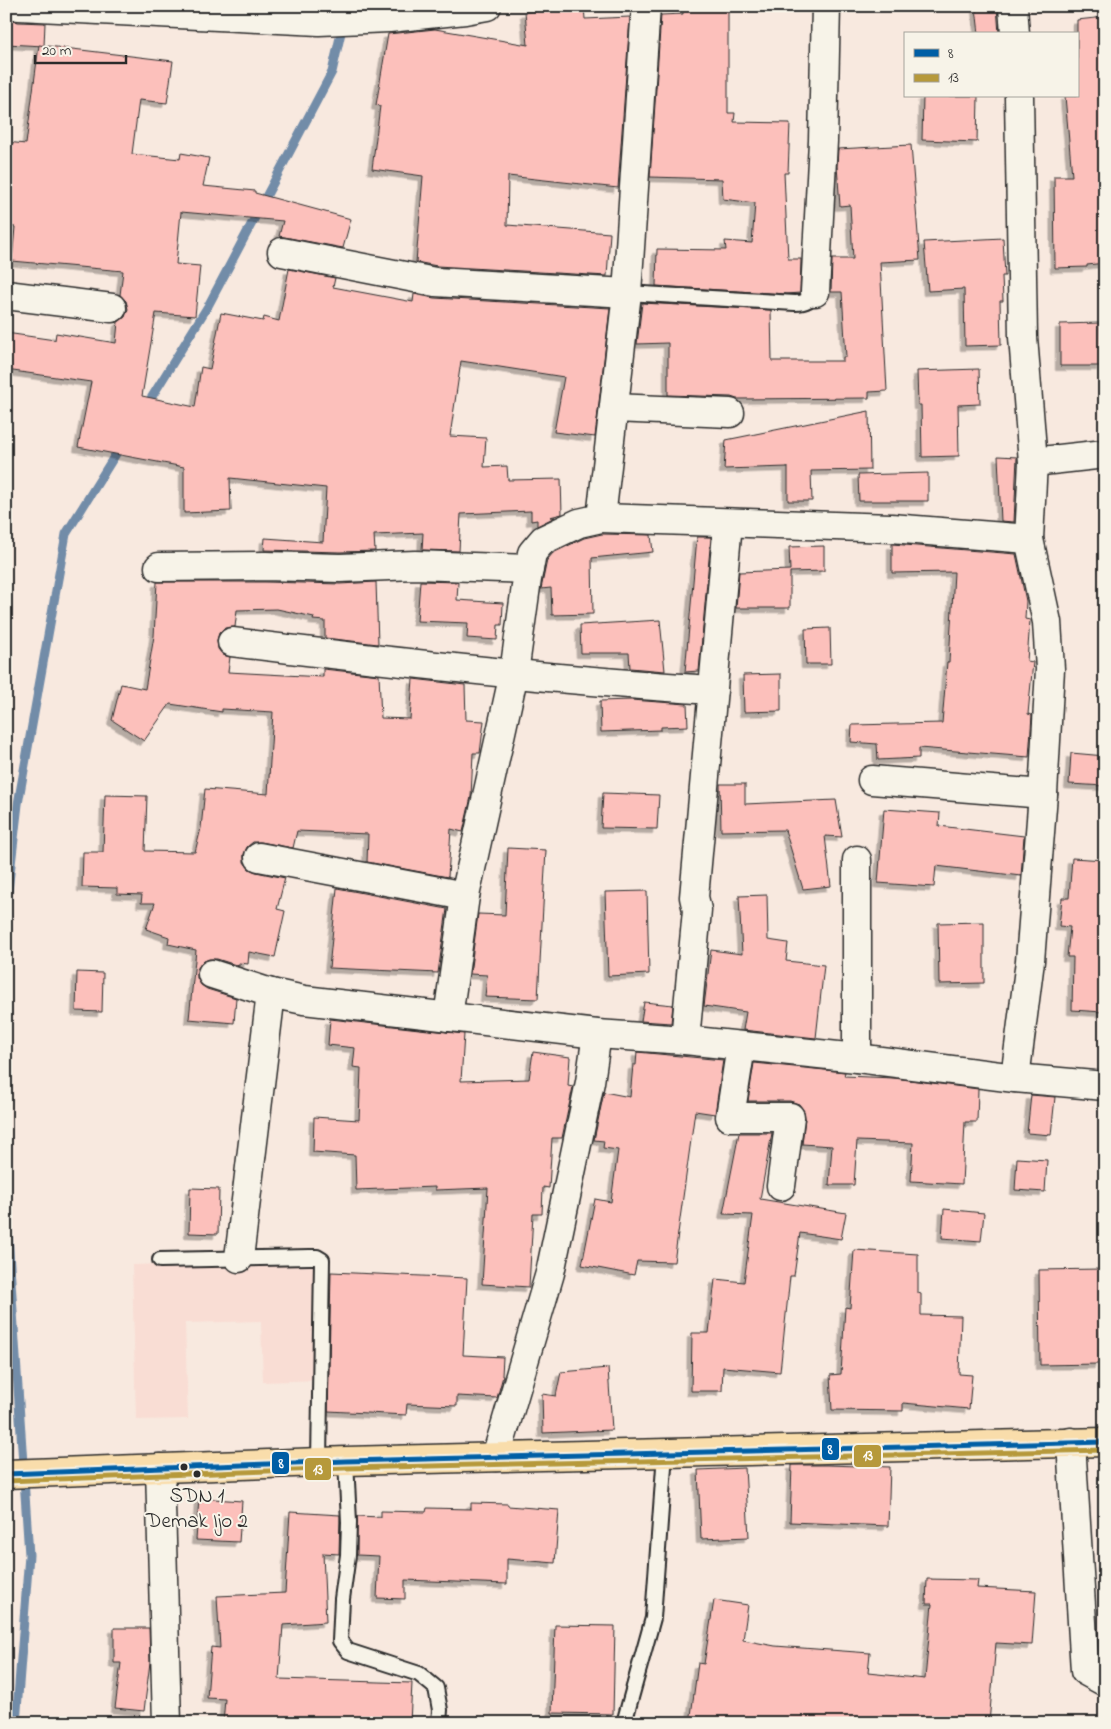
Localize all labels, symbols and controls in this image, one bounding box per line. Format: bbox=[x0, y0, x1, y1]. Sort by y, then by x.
scale bar bbox=[35, 32, 126, 64]
legend bbox=[904, 32, 1078, 98]
text: 20 m bbox=[42, 40, 72, 62]
text: 8 bbox=[948, 43, 954, 65]
text: 13 bbox=[948, 67, 959, 89]
line badge: 8 bbox=[821, 1437, 840, 1461]
text: 8 bbox=[826, 1440, 833, 1461]
line badge: 13 bbox=[853, 1444, 882, 1468]
text: 13 bbox=[863, 1446, 873, 1467]
line badge: 8 bbox=[271, 1451, 290, 1475]
text: 8 bbox=[277, 1454, 284, 1475]
line badge: 13 bbox=[304, 1457, 332, 1481]
text: 13 bbox=[313, 1460, 323, 1481]
unlabelled marker bbox=[179, 1462, 189, 1472]
marker: SDN 1 Demak Ijo 2 bbox=[192, 1469, 202, 1479]
place label: SDN 1 Demak Ijo 2 bbox=[145, 1482, 248, 1537]

